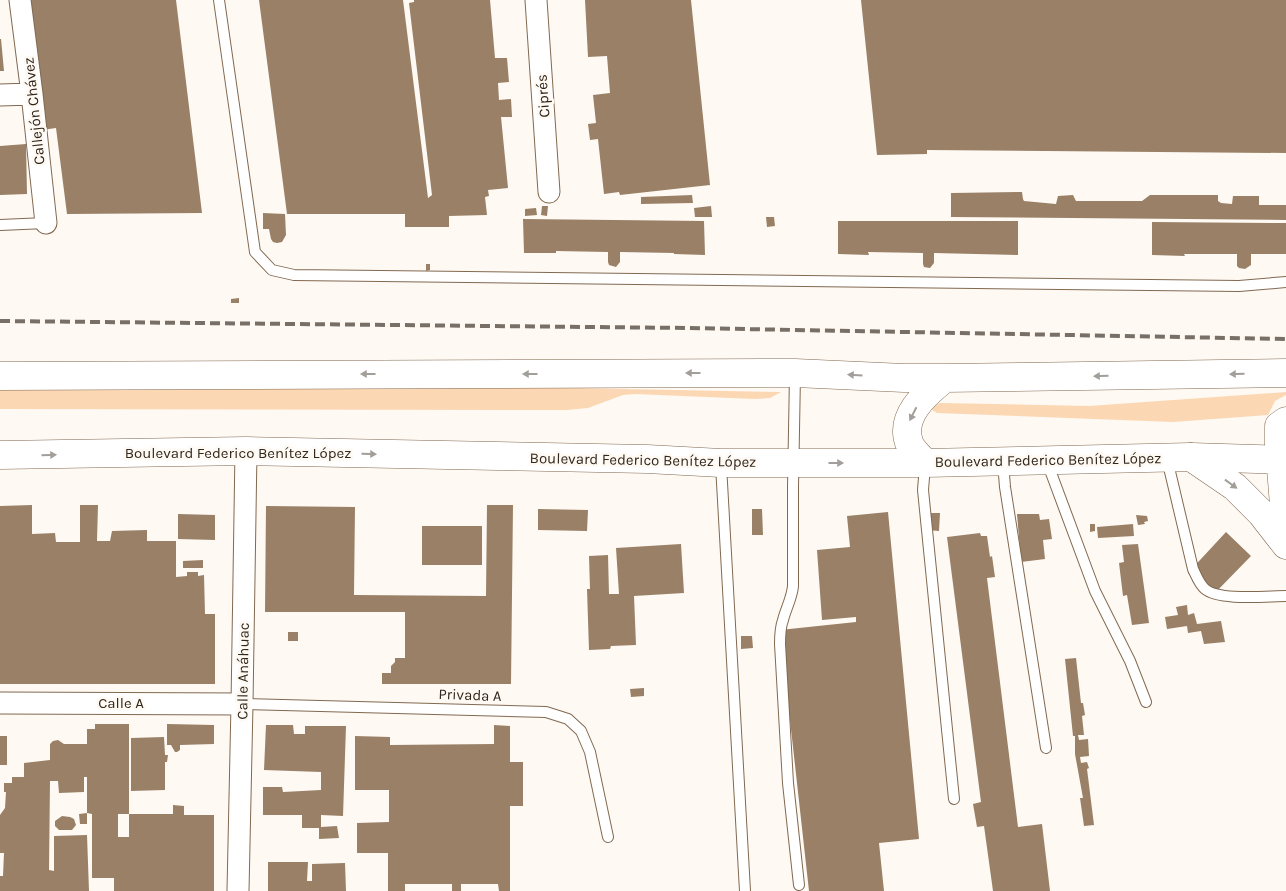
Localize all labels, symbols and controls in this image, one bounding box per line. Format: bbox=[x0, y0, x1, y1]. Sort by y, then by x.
street label: Callejón Chávez bbox=[19, 56, 49, 166]
street label: Ciprés bbox=[533, 74, 553, 118]
one-way arrow bbox=[684, 369, 700, 377]
one-way arrow bbox=[359, 370, 375, 378]
one-way arrow bbox=[522, 370, 538, 378]
one-way arrow bbox=[1229, 370, 1245, 378]
one-way arrow bbox=[847, 371, 863, 379]
one-way arrow bbox=[1093, 372, 1109, 380]
one-way arrow bbox=[909, 406, 917, 421]
street label: Boulevard Federico Benítez López bbox=[125, 444, 351, 462]
street label: Boulevard Federico Benítez López bbox=[530, 449, 756, 471]
street label: Boulevard Federico Benítez López bbox=[935, 449, 1161, 471]
one-way arrow bbox=[41, 450, 57, 458]
one-way arrow bbox=[361, 450, 377, 458]
one-way arrow bbox=[828, 459, 844, 467]
one-way arrow bbox=[1224, 479, 1237, 490]
street label: Calle Anáhuac bbox=[233, 622, 253, 720]
street label: Privada A bbox=[438, 685, 502, 705]
street label: Calle A bbox=[98, 694, 144, 712]

